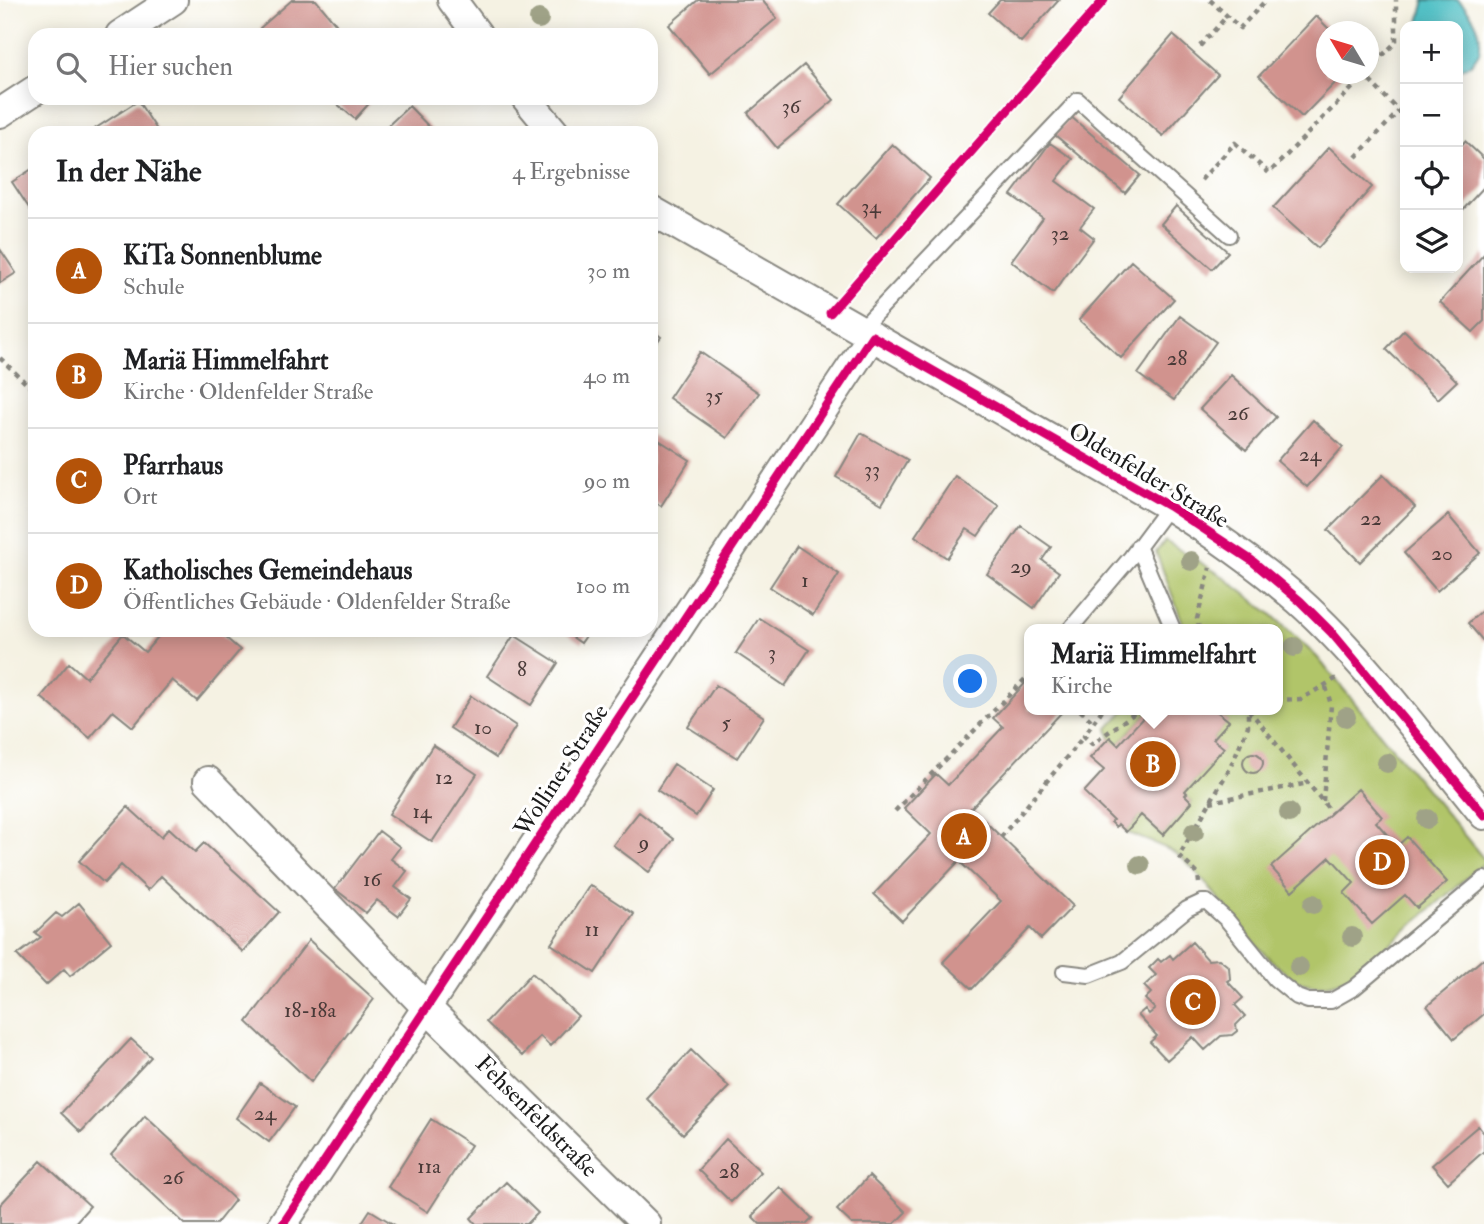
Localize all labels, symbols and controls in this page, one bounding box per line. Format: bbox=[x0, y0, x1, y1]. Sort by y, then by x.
north arrow bbox=[1316, 21, 1379, 84]
map controls bbox=[1400, 21, 1463, 273]
button: + bbox=[1400, 21, 1463, 84]
search box bbox=[28, 28, 658, 105]
icon: search bbox=[52, 48, 90, 86]
text: Hier suchen bbox=[108, 51, 233, 83]
button: − bbox=[1400, 84, 1463, 147]
house number: 36 bbox=[782, 93, 802, 120]
button: locate bbox=[1400, 147, 1463, 210]
text: In der Nähe bbox=[56, 153, 201, 190]
text: 4 Ergebnisse bbox=[512, 157, 630, 186]
house number: 34 bbox=[861, 193, 882, 220]
button: layers bbox=[1400, 210, 1463, 273]
house number: 32 bbox=[1051, 220, 1069, 247]
text: KiTa Sonnenblume bbox=[123, 240, 322, 272]
text: A bbox=[72, 256, 86, 285]
text: 30 m bbox=[587, 256, 630, 285]
text: Schule bbox=[123, 272, 184, 301]
text: Mariä Himmelfahrt bbox=[123, 345, 328, 377]
house number: 28 bbox=[1167, 345, 1187, 372]
text: B bbox=[71, 361, 87, 390]
text: 40 m bbox=[583, 361, 630, 390]
text: Kirche · Oldenfelder Straße bbox=[123, 377, 373, 406]
house number: 35 bbox=[705, 382, 723, 409]
house number: 26 bbox=[1227, 400, 1250, 427]
street label: Oldenfelder Straße bbox=[1063, 415, 1235, 536]
house number: 24 bbox=[1299, 441, 1323, 468]
text: Pfarrhaus bbox=[123, 450, 223, 482]
house number: 33 bbox=[864, 456, 880, 483]
text: C bbox=[71, 466, 87, 495]
text: 90 m bbox=[584, 466, 630, 495]
text: Ort bbox=[123, 482, 158, 511]
house number: 22 bbox=[1360, 505, 1382, 532]
house number: 20 bbox=[1431, 540, 1453, 567]
house number: 29 bbox=[1010, 553, 1032, 580]
text: Katholisches Gemeindehaus bbox=[123, 555, 412, 587]
house number: 1 bbox=[801, 567, 809, 594]
text: D bbox=[70, 571, 88, 600]
text: 100 m bbox=[576, 571, 630, 600]
text: Öffentliches Gebäude · Oldenfelder Straße bbox=[123, 587, 511, 616]
popup bbox=[1024, 624, 1283, 715]
house number: 3 bbox=[768, 639, 776, 666]
text: Mariä Himmelfahrt bbox=[1051, 639, 1256, 671]
house number: 8 bbox=[517, 656, 527, 683]
your location bbox=[953, 664, 987, 698]
text: Kirche bbox=[1051, 671, 1112, 700]
street label: Wolliner Straße bbox=[507, 698, 616, 843]
house number: 5 bbox=[721, 709, 731, 736]
house number: 10 bbox=[474, 714, 492, 741]
pin: B bbox=[1130, 738, 1176, 790]
house number: 12 bbox=[435, 764, 453, 791]
house number: 14 bbox=[413, 798, 433, 825]
pin: A bbox=[941, 810, 987, 862]
house number: 9 bbox=[637, 829, 649, 856]
pin: D bbox=[1359, 836, 1405, 888]
house number: 16 bbox=[363, 866, 382, 893]
house number: 11 bbox=[585, 916, 600, 943]
pin: C bbox=[1170, 976, 1216, 1028]
house number: 18-18a bbox=[284, 997, 336, 1024]
street label: Fehsenfeldstraße bbox=[469, 1048, 605, 1184]
house number: 24 bbox=[254, 1100, 278, 1127]
house number: 11a bbox=[417, 1153, 441, 1180]
house number: 28 bbox=[719, 1158, 739, 1185]
house number: 26 bbox=[162, 1164, 185, 1191]

